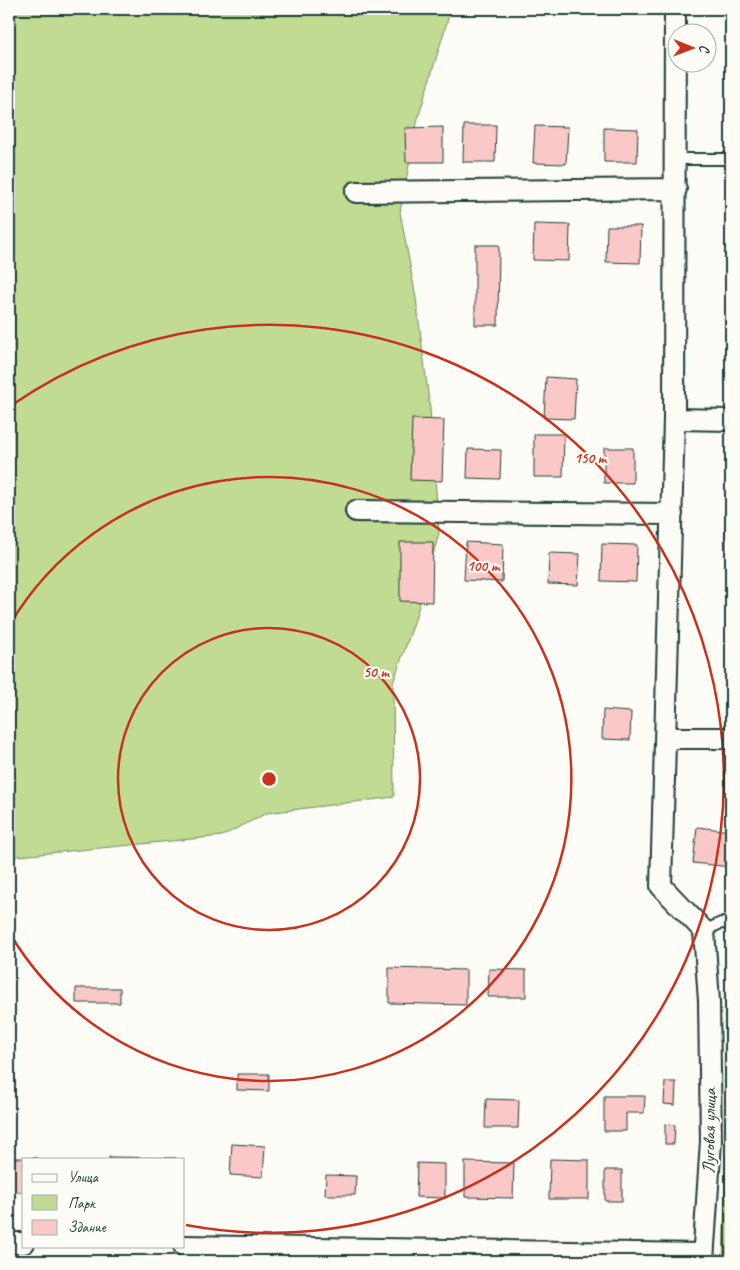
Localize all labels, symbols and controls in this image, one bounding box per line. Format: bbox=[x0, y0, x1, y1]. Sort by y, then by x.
north arrow bbox=[668, 22, 718, 72]
text: С bbox=[696, 45, 713, 54]
text: 150 m bbox=[574, 449, 608, 468]
text: 100 m bbox=[467, 557, 501, 576]
text: 50 m bbox=[363, 663, 390, 682]
centre of rings bbox=[260, 770, 278, 788]
street label: Луговая улица bbox=[697, 1087, 721, 1174]
legend bbox=[22, 1158, 185, 1248]
text: Улица bbox=[68, 1168, 99, 1187]
text: Парк bbox=[68, 1194, 96, 1213]
text: Здание bbox=[68, 1218, 107, 1237]

